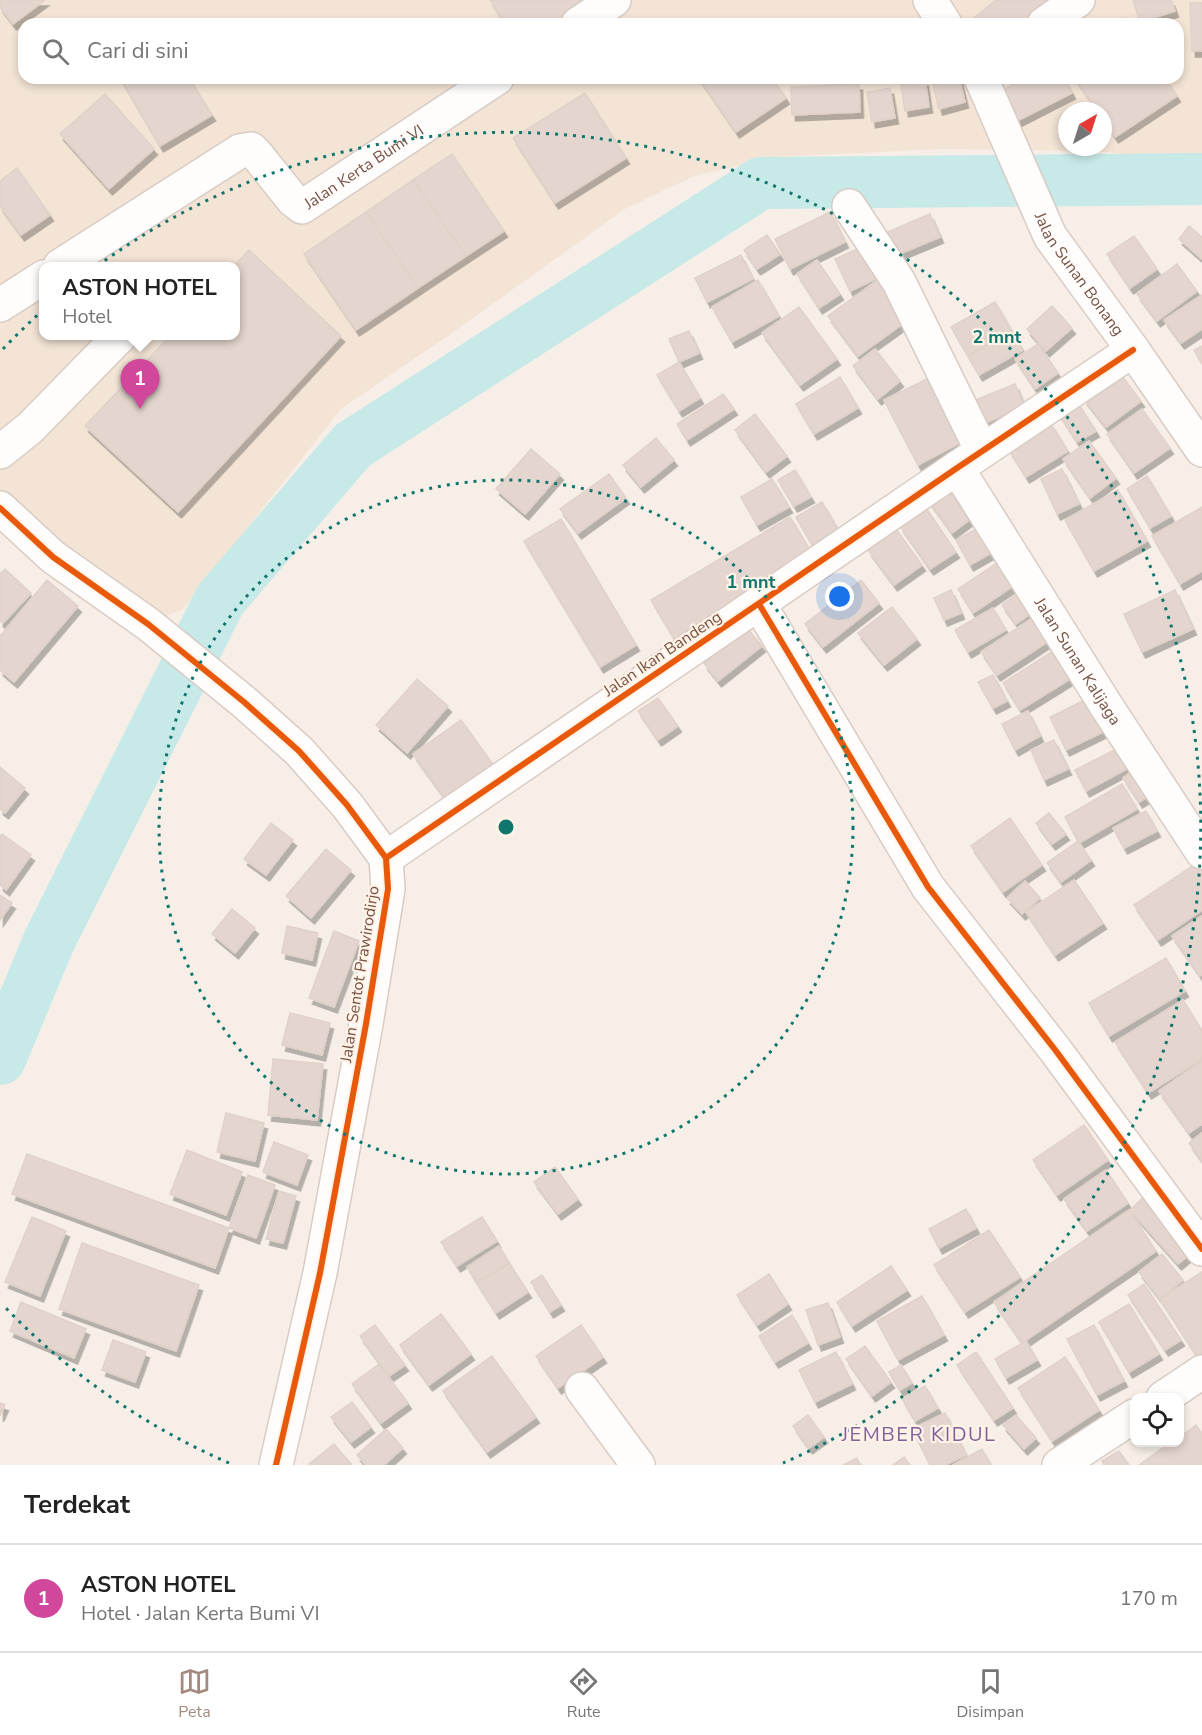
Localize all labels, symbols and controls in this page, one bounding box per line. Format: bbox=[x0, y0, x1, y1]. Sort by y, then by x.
search box bbox=[18, 18, 1184, 84]
icon: search bbox=[39, 35, 72, 68]
text: Cari di sini bbox=[87, 36, 189, 66]
north arrow bbox=[1058, 102, 1112, 156]
street label: Jalan Kerta Bumi VI bbox=[299, 120, 428, 215]
street label: Jalan Sunan Bonang bbox=[1029, 208, 1129, 340]
popup bbox=[39, 262, 240, 340]
text: ASTON HOTEL bbox=[62, 273, 217, 303]
text: Hotel bbox=[62, 303, 112, 330]
text: 2 mnt bbox=[973, 325, 1022, 349]
pin: 1 bbox=[120, 360, 160, 409]
text: 1 mnt bbox=[727, 570, 776, 594]
your location bbox=[825, 582, 854, 611]
street label: Jalan Sunan Kalijaga bbox=[1028, 593, 1126, 730]
street label: Jalan Ikan Bandeng bbox=[598, 606, 726, 702]
centre of rings bbox=[496, 817, 516, 837]
street label: Jalan Sentot Prawirodirjo bbox=[335, 884, 385, 1065]
map controls bbox=[1130, 1393, 1184, 1447]
button: locate bbox=[1130, 1393, 1184, 1447]
district label: JEMBER KIDUL bbox=[841, 1421, 996, 1448]
text: Terdekat bbox=[24, 1487, 130, 1522]
text: ASTON HOTEL bbox=[81, 1570, 236, 1600]
text: 1 bbox=[38, 1585, 50, 1612]
text: 170 m bbox=[1120, 1585, 1178, 1612]
text: Hotel · Jalan Kerta Bumi VI bbox=[81, 1600, 320, 1627]
tab: Peta bbox=[178, 1665, 211, 1723]
tab: Rute bbox=[567, 1665, 601, 1723]
tab: Disimpan bbox=[956, 1665, 1024, 1723]

